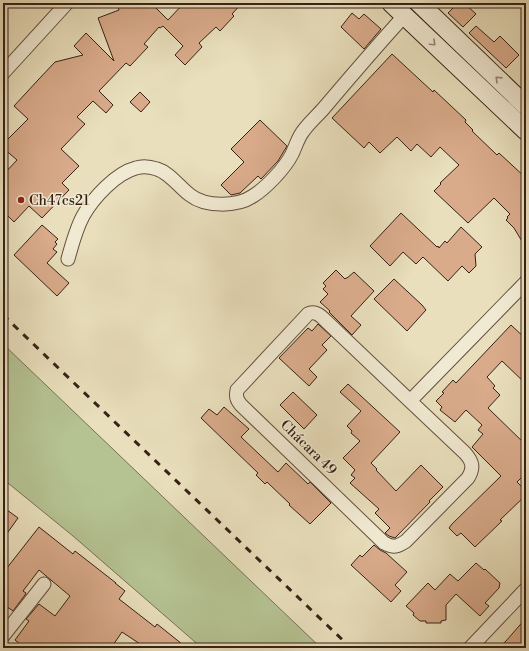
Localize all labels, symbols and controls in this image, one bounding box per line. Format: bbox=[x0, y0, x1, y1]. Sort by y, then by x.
one-way arrow bbox=[428, 38, 435, 45]
one-way arrow bbox=[495, 76, 503, 84]
place label: Ch47cs21 bbox=[29, 192, 89, 210]
marker: Ch47cs21 bbox=[16, 195, 26, 205]
street label: Chácara 49 bbox=[276, 416, 340, 479]

